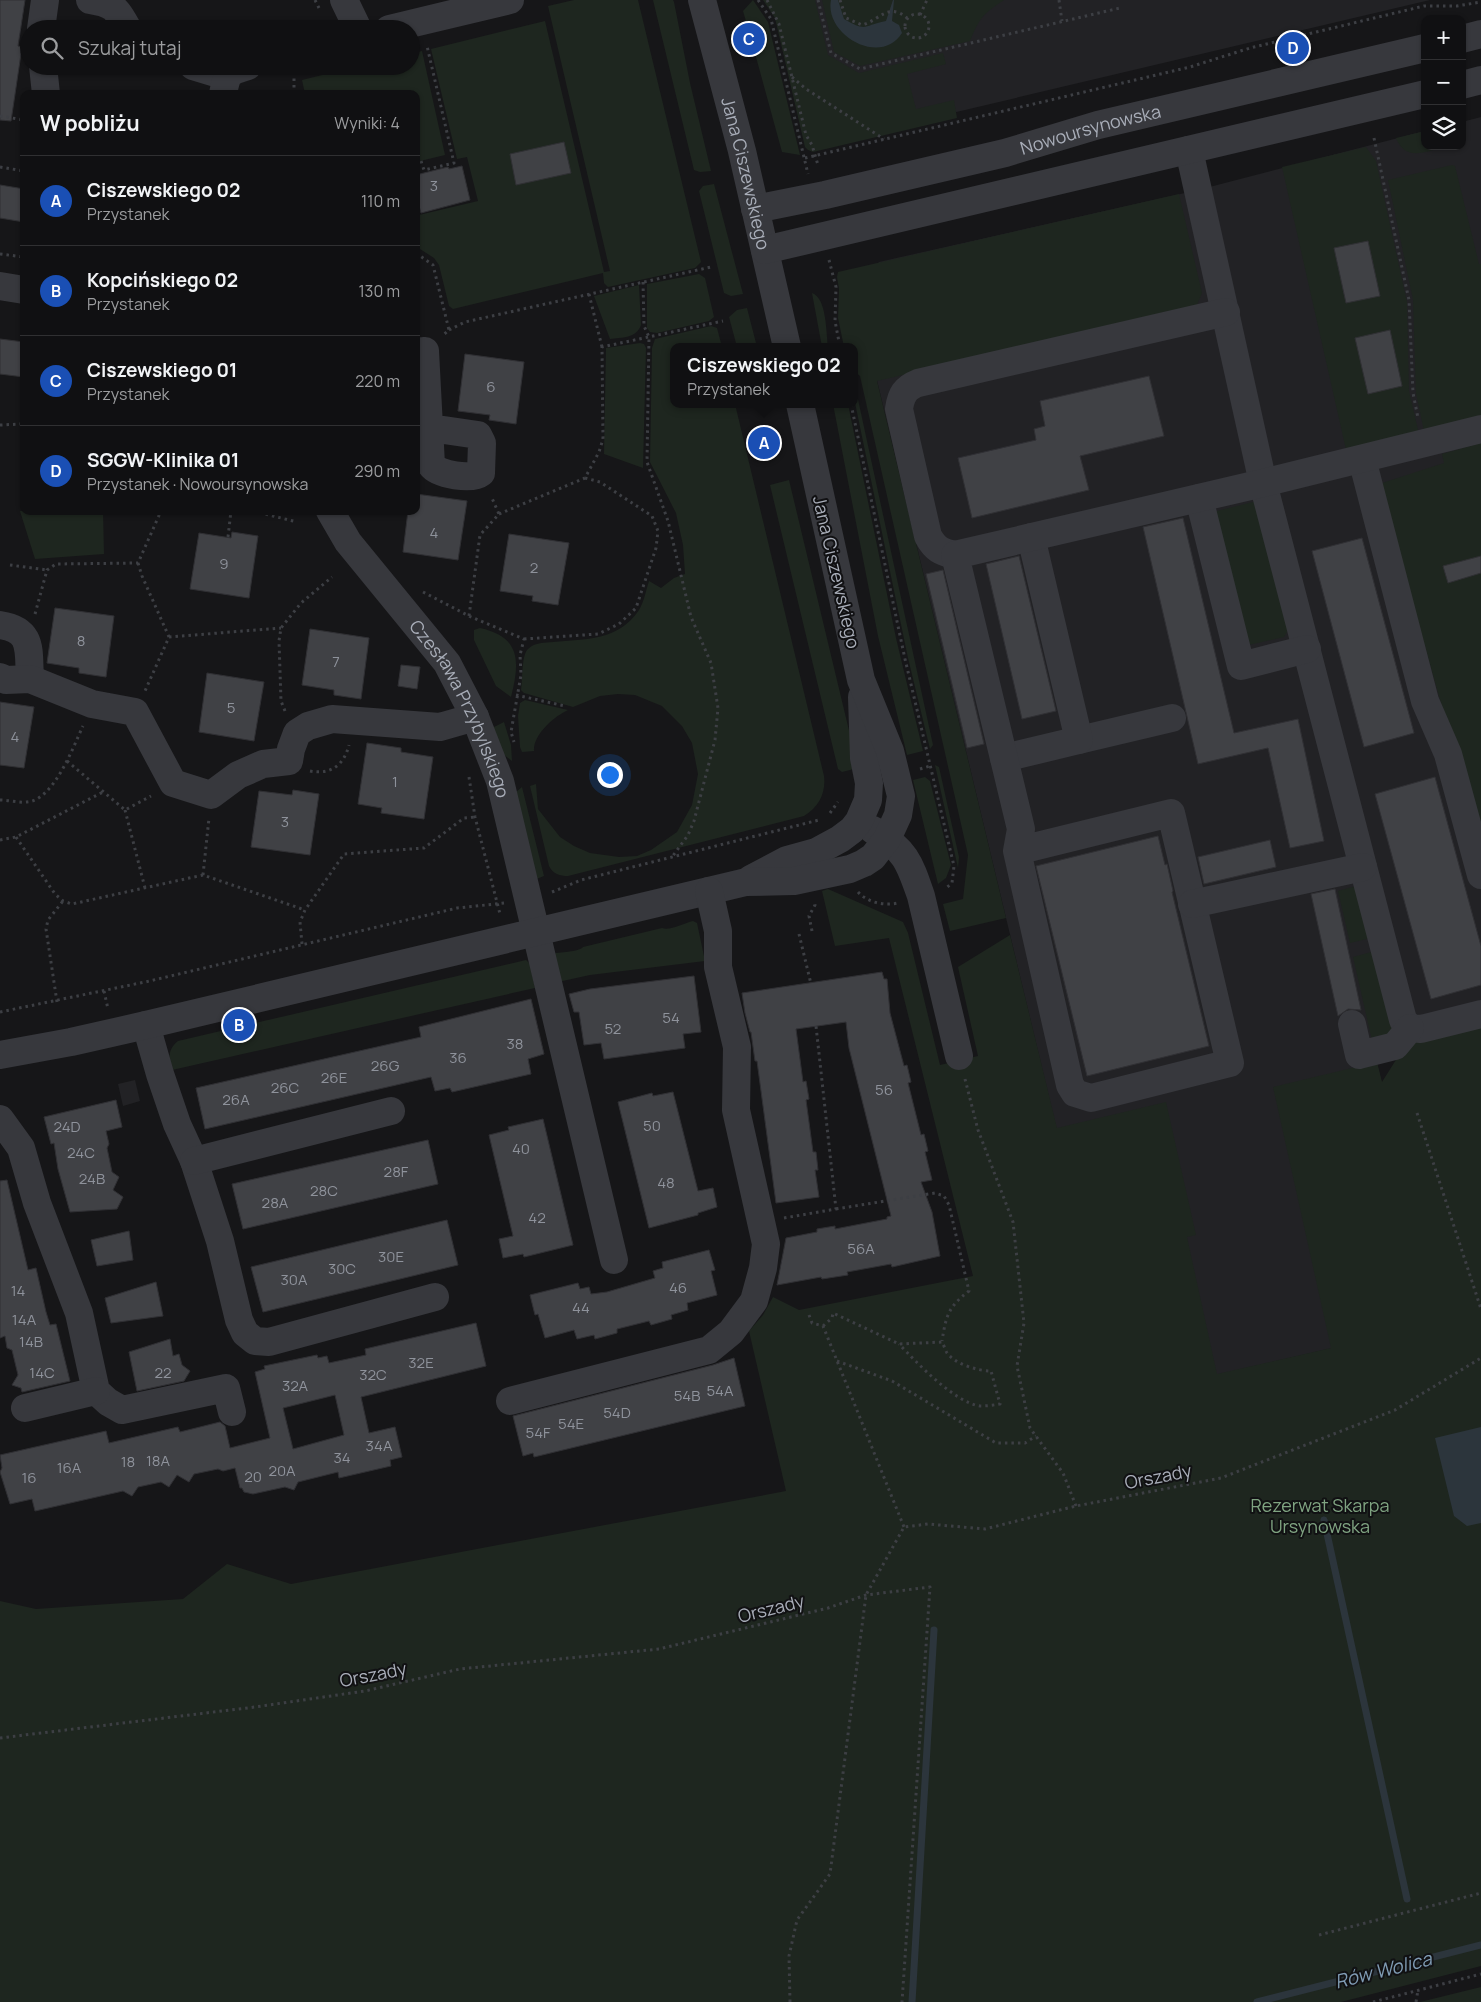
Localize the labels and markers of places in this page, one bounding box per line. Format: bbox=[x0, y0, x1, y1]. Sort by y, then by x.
pin: C bbox=[733, 20, 765, 58]
pin: D bbox=[1277, 29, 1309, 67]
pin: A bbox=[748, 424, 780, 462]
pin: B bbox=[223, 1006, 255, 1044]

